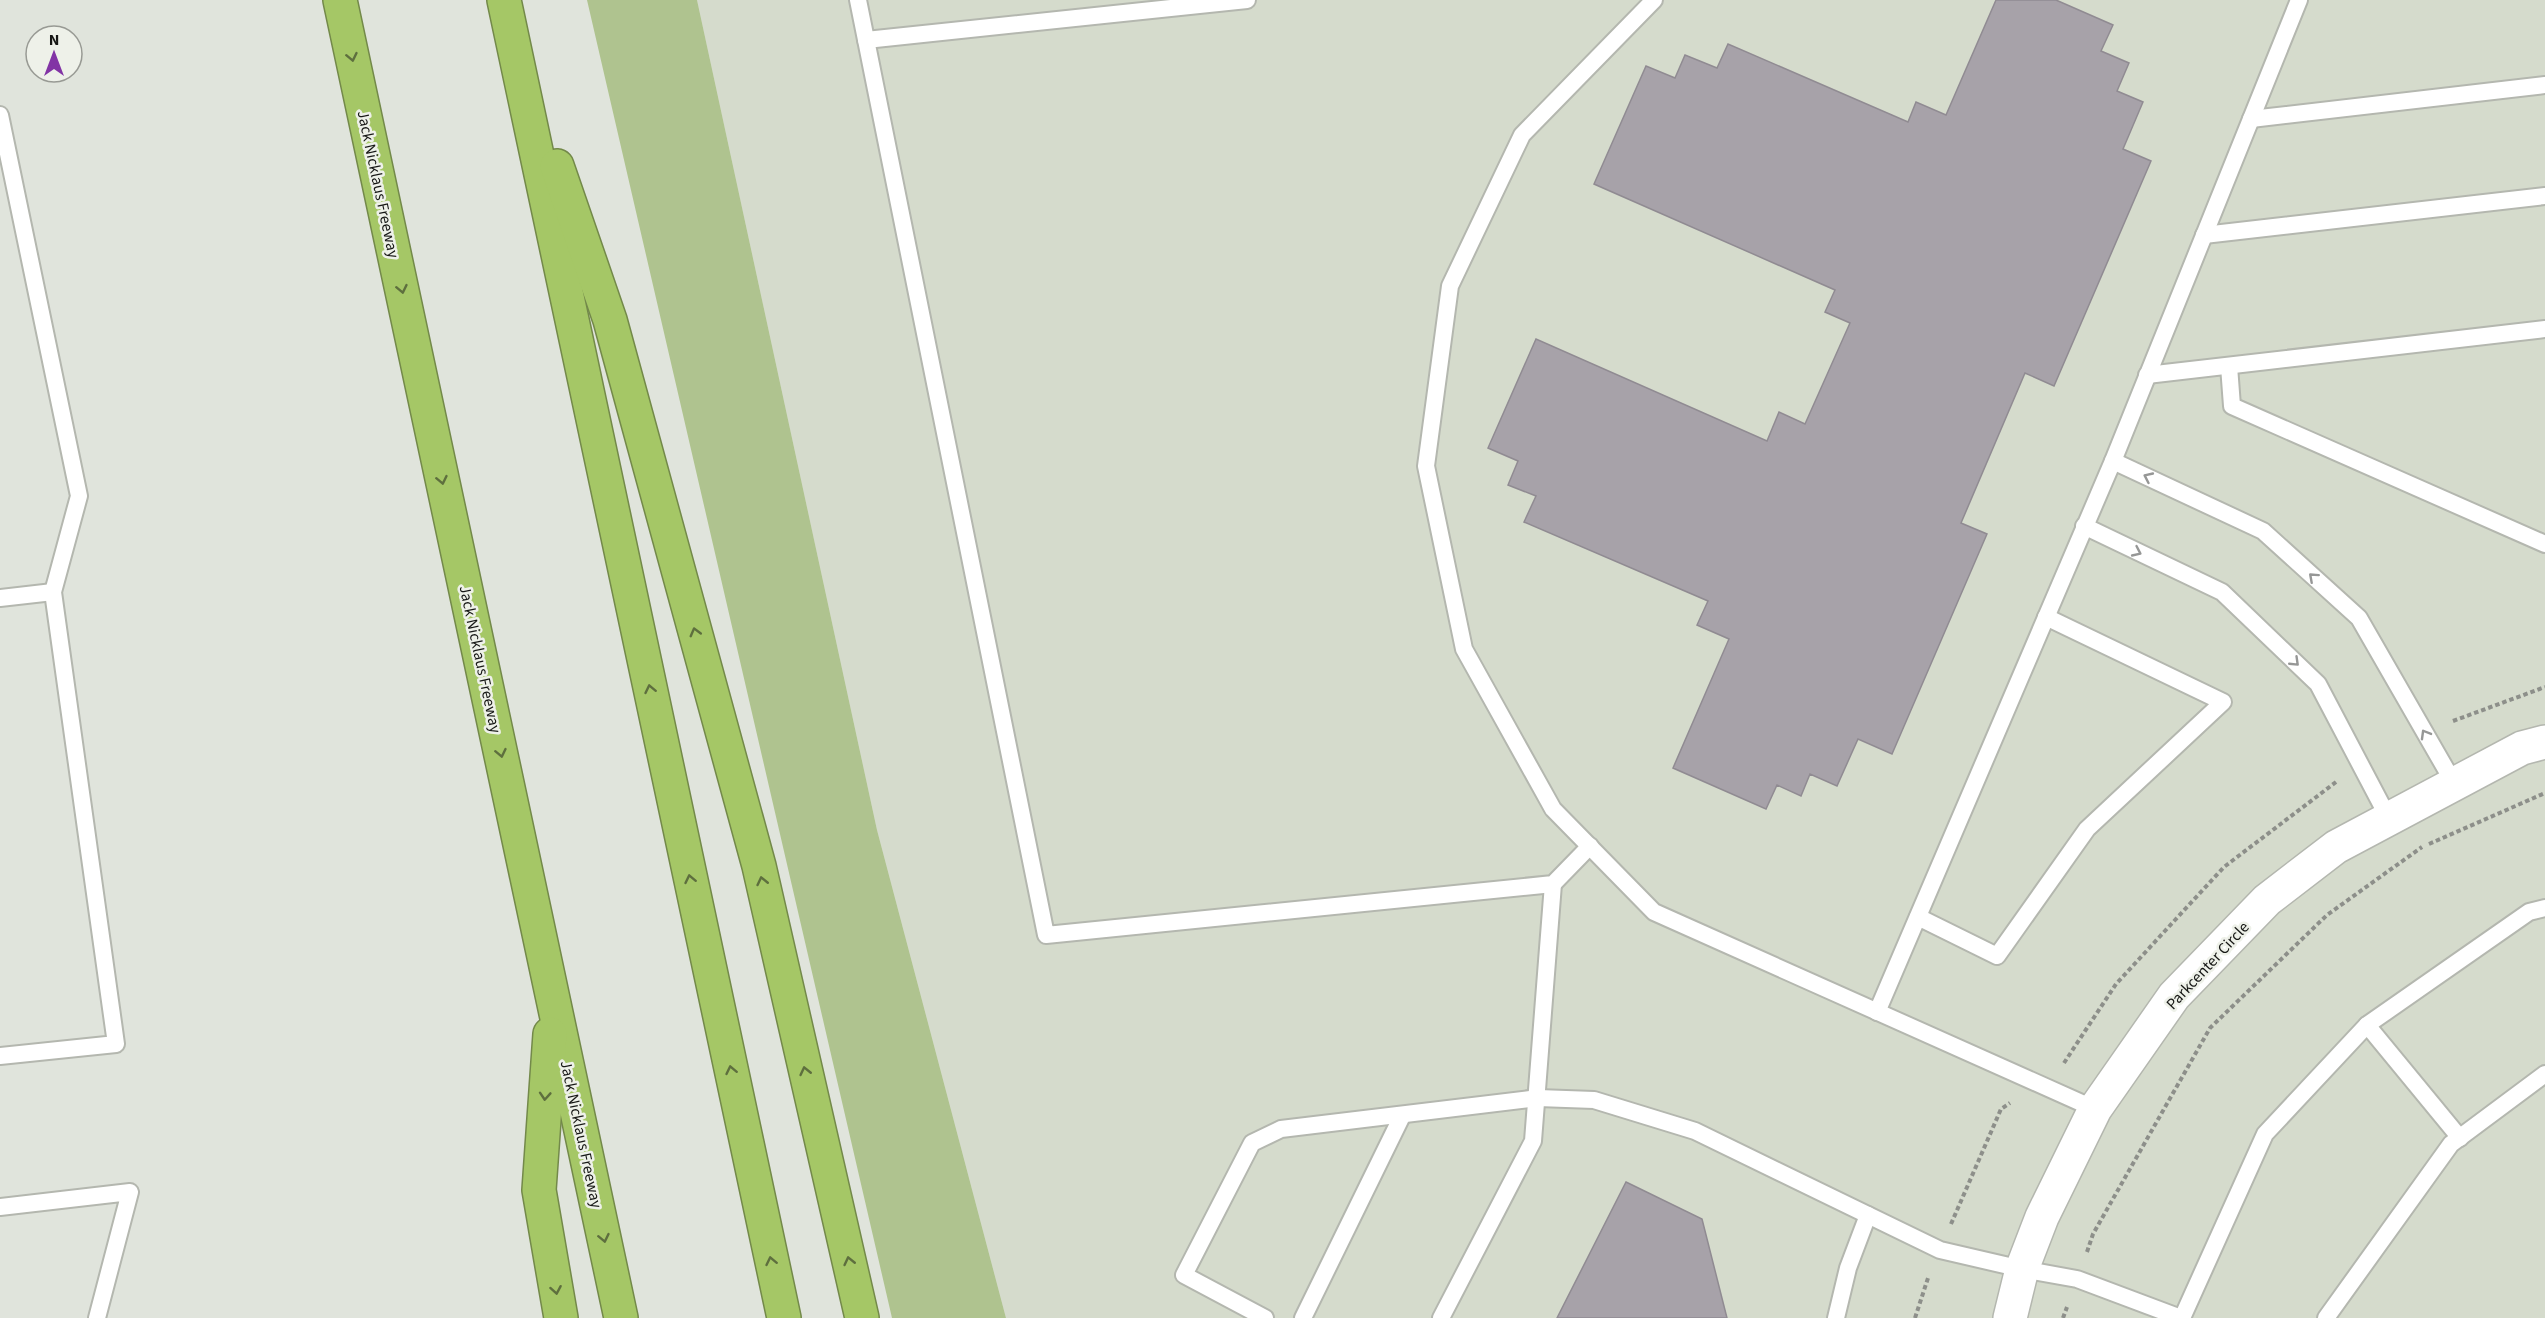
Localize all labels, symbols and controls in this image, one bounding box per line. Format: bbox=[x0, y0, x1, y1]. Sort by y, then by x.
north arrow bbox=[24, 24, 84, 84]
text: N bbox=[49, 29, 59, 51]
one-way arrow bbox=[345, 52, 358, 62]
street label: Jack Nicklaus Freeway bbox=[352, 108, 405, 260]
one-way arrow bbox=[395, 284, 408, 294]
one-way arrow bbox=[2143, 473, 2154, 485]
one-way arrow bbox=[435, 474, 448, 484]
one-way arrow bbox=[2131, 544, 2142, 556]
one-way arrow bbox=[2309, 573, 2320, 584]
street label: Jack Nicklaus Freeway bbox=[454, 583, 507, 735]
one-way arrow bbox=[690, 627, 703, 637]
one-way arrow bbox=[2288, 654, 2299, 665]
one-way arrow bbox=[644, 684, 657, 694]
one-way arrow bbox=[2421, 730, 2432, 740]
one-way arrow bbox=[493, 747, 506, 757]
one-way arrow bbox=[685, 875, 698, 885]
one-way arrow bbox=[757, 876, 770, 886]
street label: Parkcenter Circle bbox=[2161, 917, 2254, 1014]
street label: Jack Nicklaus Freeway bbox=[555, 1058, 608, 1210]
one-way arrow bbox=[725, 1065, 738, 1075]
one-way arrow bbox=[800, 1066, 813, 1076]
one-way arrow bbox=[539, 1092, 552, 1101]
one-way arrow bbox=[597, 1233, 610, 1243]
one-way arrow bbox=[766, 1256, 779, 1266]
one-way arrow bbox=[843, 1256, 856, 1266]
one-way arrow bbox=[549, 1284, 562, 1294]

